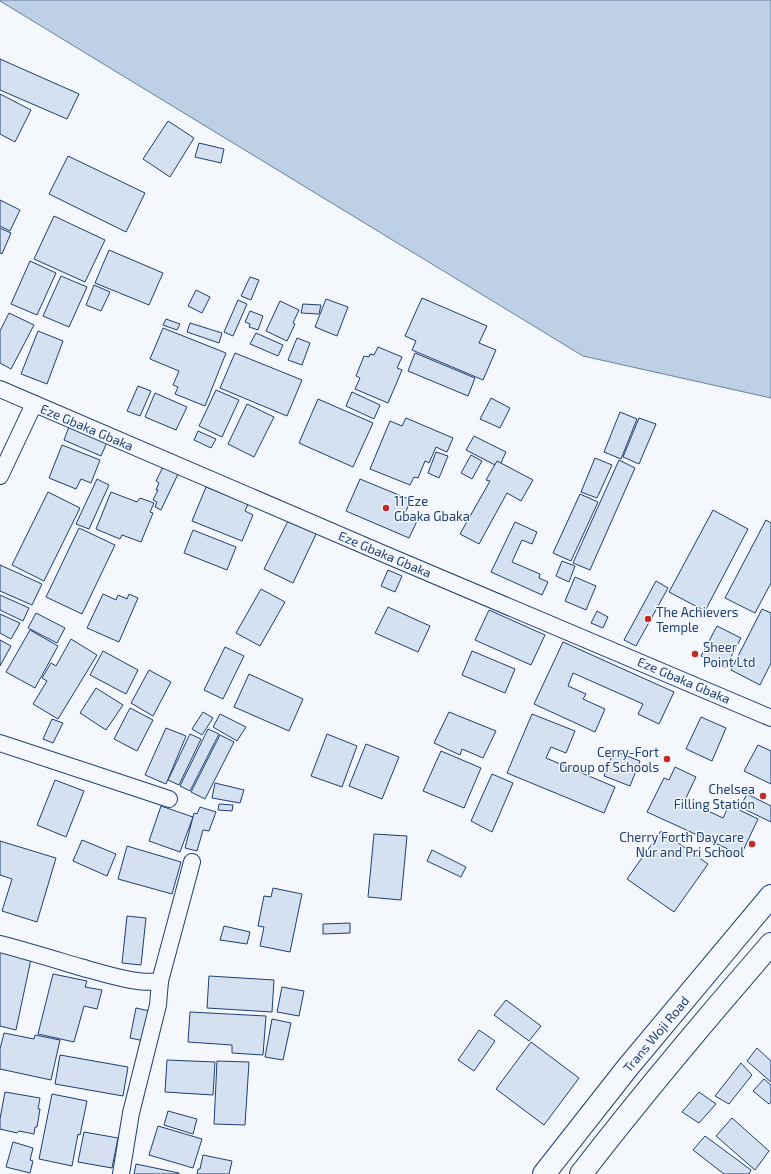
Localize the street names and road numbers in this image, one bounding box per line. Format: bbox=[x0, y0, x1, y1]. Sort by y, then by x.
street label: Eze Gbaka Gbaka bbox=[38, 400, 136, 454]
street label: Eze Gbaka Gbaka bbox=[336, 527, 434, 581]
street label: Eze Gbaka Gbaka bbox=[635, 653, 733, 707]
street label: Trans Woji Road bbox=[620, 993, 692, 1075]

